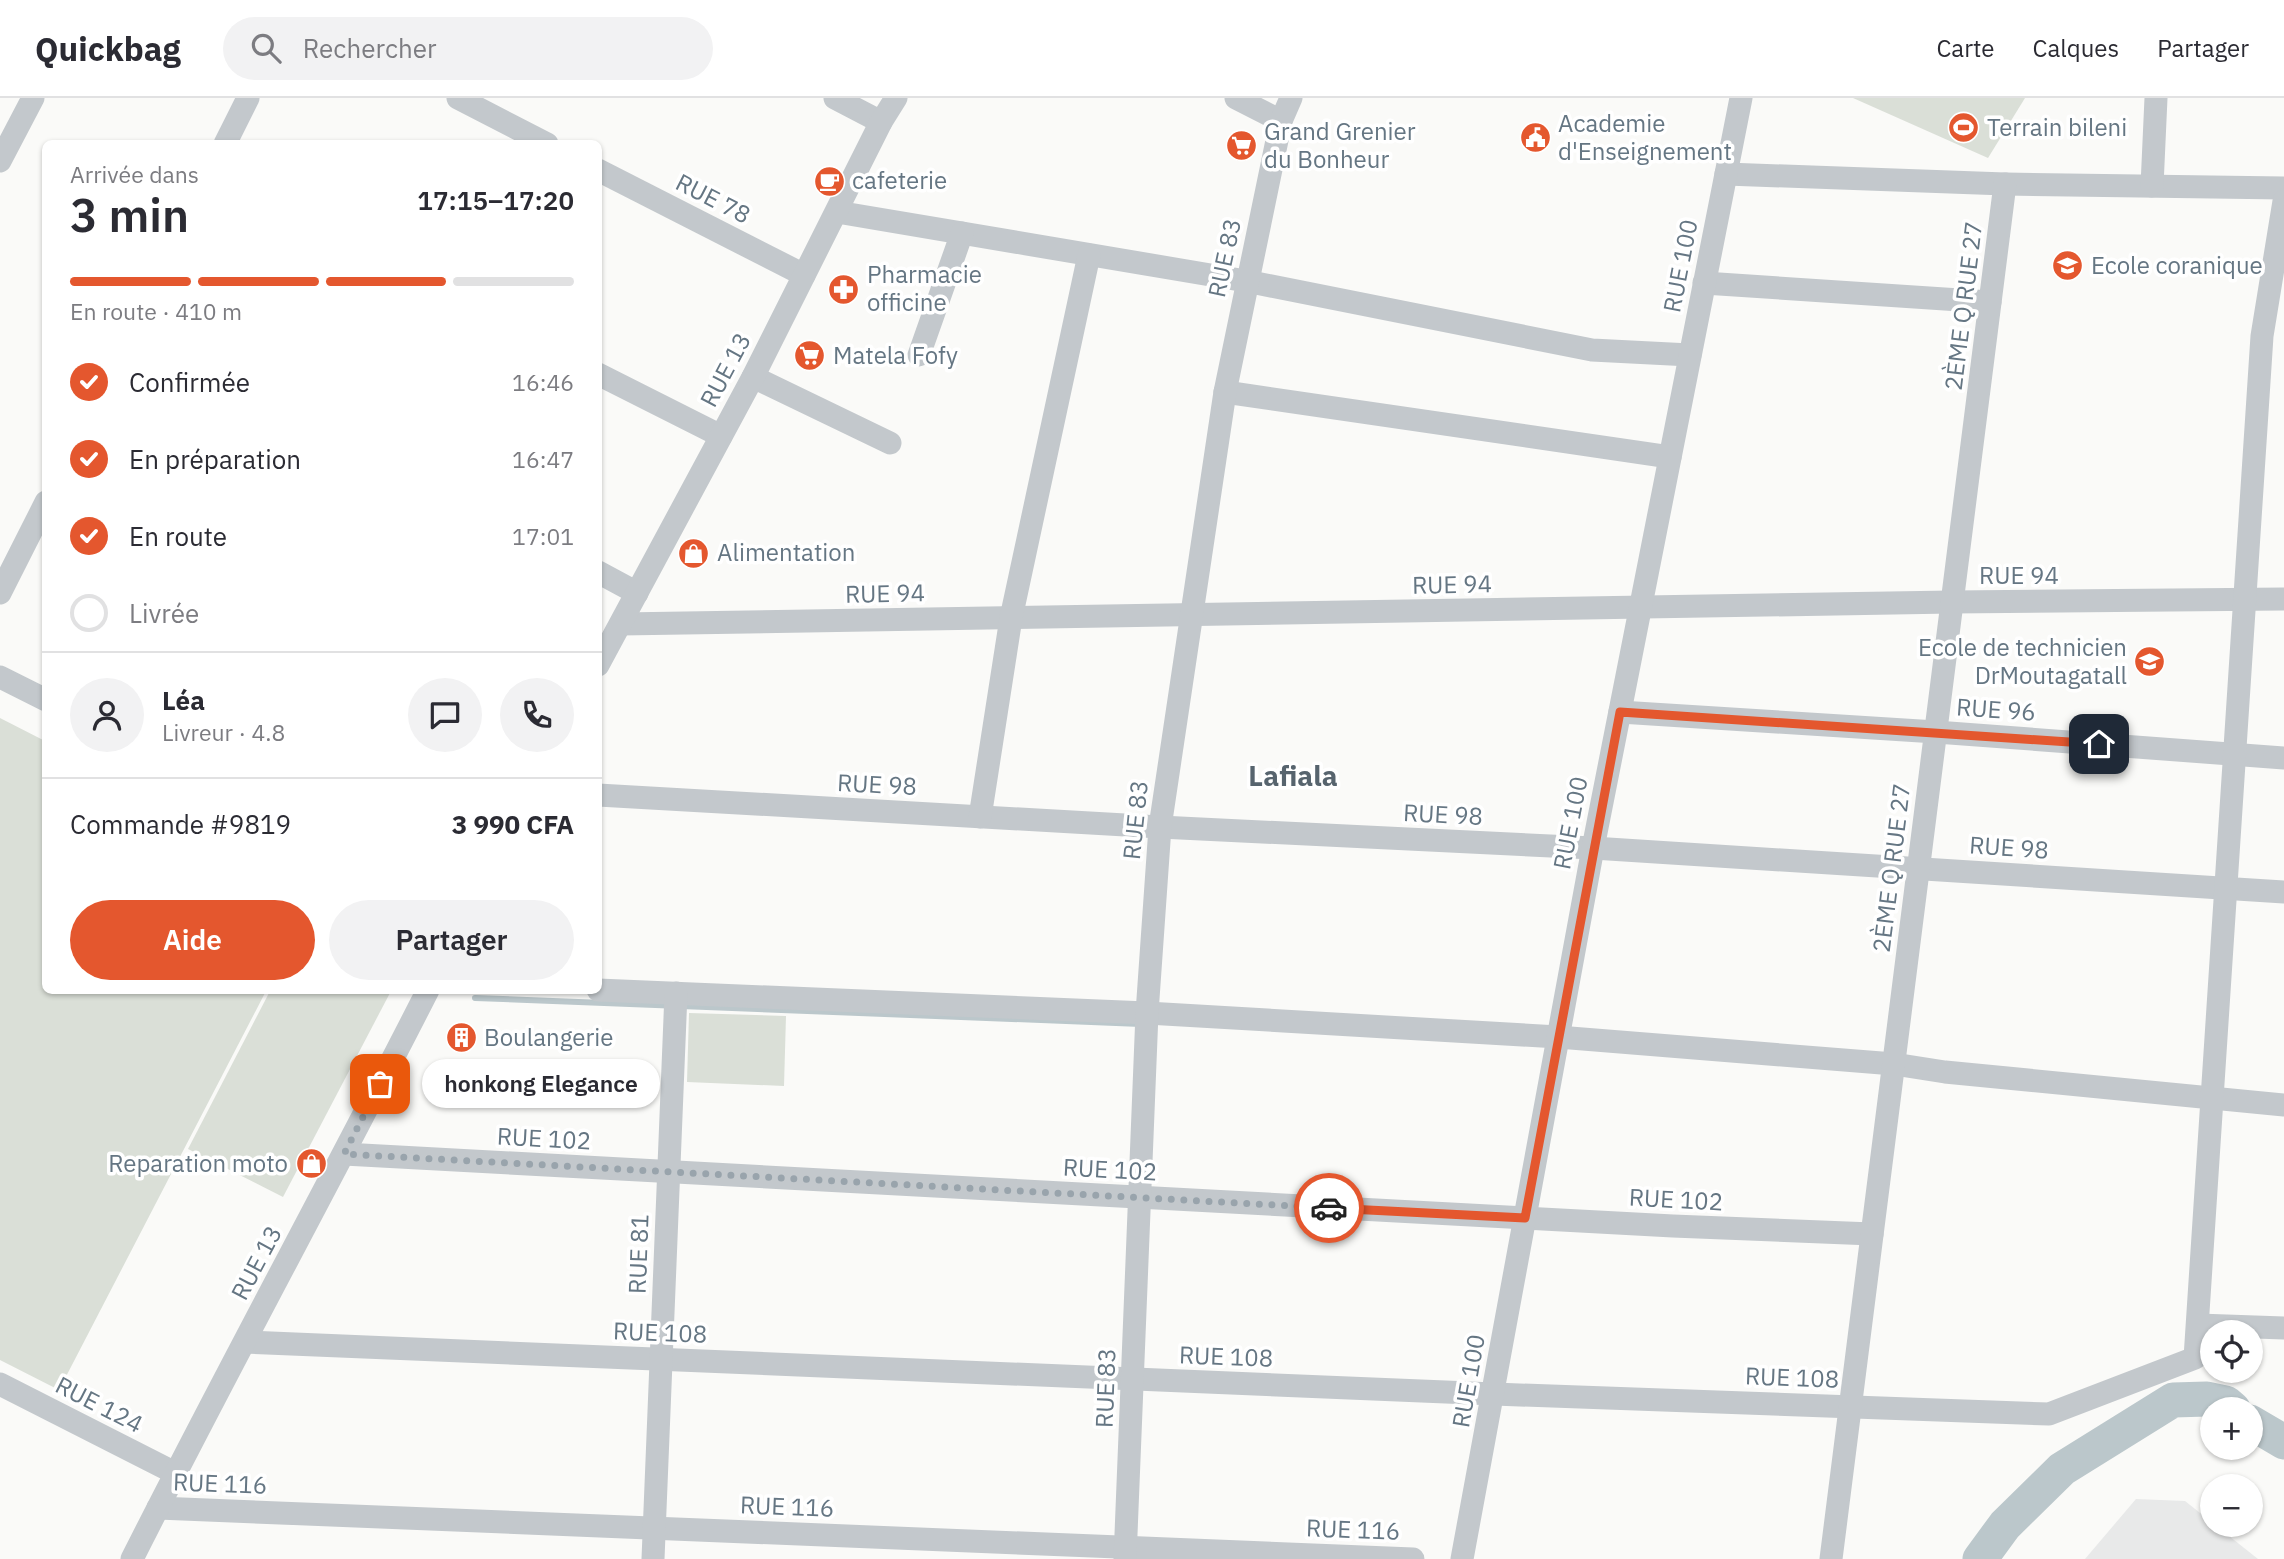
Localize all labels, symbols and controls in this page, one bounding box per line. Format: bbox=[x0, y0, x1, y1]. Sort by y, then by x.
search box bbox=[223, 17, 713, 80]
text: Quickbag bbox=[35, 27, 181, 70]
icon: search bbox=[247, 29, 285, 67]
text: Rechercher bbox=[303, 31, 437, 65]
text: Carte bbox=[1936, 32, 1995, 64]
text: Calques bbox=[2033, 32, 2119, 64]
text: Partager bbox=[2157, 32, 2249, 64]
place label: Academie d'Enseignement bbox=[1558, 107, 1732, 167]
sports icon: Terrain bileni bbox=[1947, 111, 1981, 145]
place label: Terrain bileni bbox=[1987, 111, 2127, 143]
place label: Grand Grenier du Bonheur bbox=[1264, 115, 1416, 175]
public building icon: Academie d'Enseignement bbox=[1518, 121, 1552, 155]
supermarket icon: Grand Grenier du Bonheur bbox=[1224, 129, 1258, 163]
text: Arrivée dans bbox=[70, 159, 199, 189]
cafe icon: cafeterie bbox=[812, 164, 846, 198]
place label: cafeterie bbox=[852, 164, 947, 196]
street label: RUE 78 bbox=[671, 166, 756, 230]
text: 17:15–17:20 bbox=[417, 183, 574, 217]
text: 3 min bbox=[70, 185, 189, 245]
street label: RUE 83 bbox=[1200, 215, 1248, 300]
street label: RUE 100 bbox=[1655, 217, 1705, 315]
street label: 2ÈME Q RUE 27 bbox=[1937, 220, 1989, 392]
school or university icon: Ecole coranique bbox=[2051, 249, 2085, 283]
place label: Ecole coranique bbox=[2091, 249, 2263, 281]
place label: Pharmacie officine bbox=[867, 258, 982, 318]
pharmacy icon: Pharmacie officine bbox=[827, 272, 861, 306]
text: En route · 410 m bbox=[70, 296, 242, 326]
street label: RUE 13 bbox=[692, 327, 758, 412]
supermarket icon: Matela Fofy bbox=[793, 339, 827, 373]
place label: Matela Fofy bbox=[833, 339, 958, 371]
icon: check bbox=[70, 363, 108, 401]
text: Confirmée bbox=[129, 365, 250, 399]
text: 16:46 bbox=[512, 367, 574, 397]
icon: check bbox=[70, 440, 108, 478]
text: En préparation bbox=[129, 442, 301, 476]
text: 16:47 bbox=[512, 444, 574, 474]
icon: check bbox=[70, 517, 108, 555]
text: En route bbox=[129, 519, 227, 553]
text: 17:01 bbox=[512, 521, 574, 551]
shop icon: Alimentation bbox=[677, 536, 711, 570]
place label: Alimentation bbox=[717, 536, 855, 568]
street label: RUE 94 bbox=[1979, 559, 2059, 591]
street label: RUE 94 bbox=[1412, 567, 1492, 601]
street label: RUE 94 bbox=[845, 576, 925, 610]
text: Livrée bbox=[129, 596, 199, 630]
place label: Ecole de technicien DrMoutagatall bbox=[1918, 631, 2127, 691]
school or university icon: Ecole de technicien DrMoutagatall bbox=[2133, 645, 2167, 679]
button: person bbox=[70, 678, 144, 752]
button: chat bbox=[408, 678, 482, 752]
button: phone bbox=[500, 678, 574, 752]
text: Léa bbox=[162, 683, 205, 717]
street label: RUE 96 bbox=[1955, 690, 2037, 728]
pin bbox=[2069, 714, 2129, 774]
text: Livreur · 4.8 bbox=[162, 717, 285, 747]
icon: home bbox=[2080, 725, 2118, 763]
district label: Lafiala bbox=[1248, 757, 1338, 794]
street label: RUE 98 bbox=[836, 766, 918, 802]
street label: RUE 100 bbox=[1545, 774, 1595, 872]
street label: RUE 83 bbox=[1115, 779, 1155, 861]
street label: 2ÈME Q RUE 27 bbox=[1865, 782, 1917, 954]
street label: RUE 98 bbox=[1402, 796, 1484, 832]
text: Commande #9819 bbox=[70, 807, 291, 841]
text: 3 990 CFA bbox=[452, 807, 574, 841]
street label: RUE 98 bbox=[1968, 828, 2050, 866]
button: Aide bbox=[70, 900, 315, 980]
button: Partager bbox=[329, 900, 574, 980]
building icon: Boulangerie bbox=[444, 1021, 478, 1055]
place label: Boulangerie bbox=[484, 1021, 613, 1053]
pin bbox=[350, 1054, 410, 1114]
callout: honkong Elegance bbox=[422, 1060, 660, 1108]
icon: bag bbox=[361, 1065, 399, 1103]
text: honkong Elegance bbox=[444, 1068, 638, 1098]
street label: RUE 102 bbox=[496, 1120, 592, 1156]
place label: Reparation moto bbox=[108, 1147, 288, 1179]
shop icon: Reparation moto bbox=[294, 1147, 328, 1181]
street label: RUE 102 bbox=[1062, 1151, 1158, 1187]
courier bbox=[1294, 1173, 1364, 1243]
street label: RUE 102 bbox=[1628, 1181, 1724, 1217]
icon: car bbox=[1310, 1189, 1348, 1227]
street label: RUE 81 bbox=[621, 1214, 655, 1294]
street label: RUE 13 bbox=[223, 1220, 289, 1305]
street label: RUE 108 bbox=[612, 1314, 708, 1350]
map controls bbox=[2200, 1320, 2263, 1537]
button: locate bbox=[2200, 1320, 2263, 1383]
street label: RUE 100 bbox=[1444, 1332, 1492, 1430]
street label: RUE 108 bbox=[1178, 1338, 1274, 1374]
street label: RUE 83 bbox=[1088, 1348, 1122, 1428]
street label: RUE 108 bbox=[1744, 1359, 1840, 1395]
street label: RUE 124 bbox=[50, 1368, 149, 1440]
button: + bbox=[2200, 1397, 2263, 1460]
street label: RUE 116 bbox=[172, 1465, 268, 1501]
button: − bbox=[2200, 1474, 2263, 1537]
street label: RUE 116 bbox=[739, 1488, 835, 1524]
street label: RUE 116 bbox=[1305, 1511, 1401, 1547]

